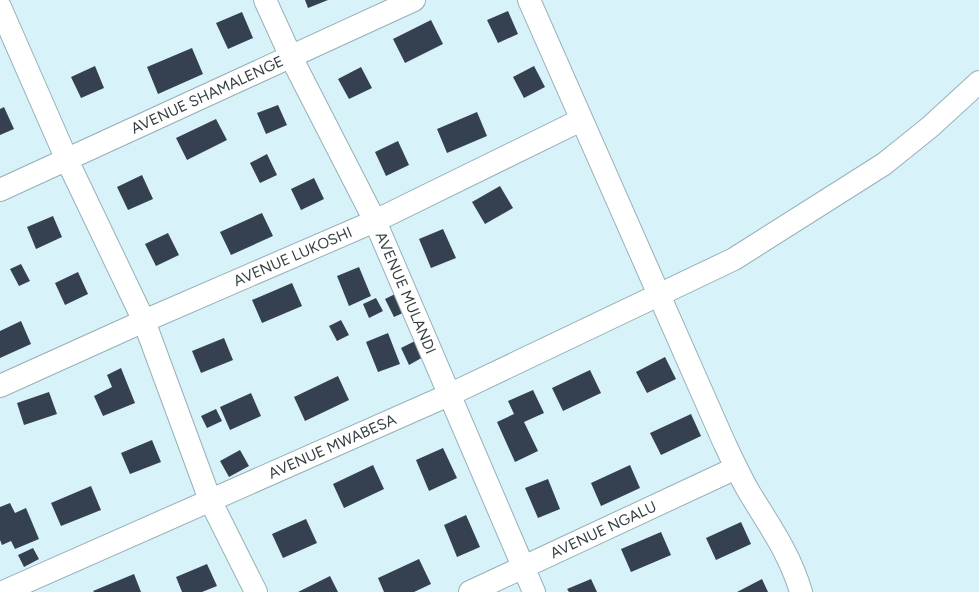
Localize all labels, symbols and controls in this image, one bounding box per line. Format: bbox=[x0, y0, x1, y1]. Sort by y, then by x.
street label: AVENUE SHAMALENGE bbox=[128, 52, 286, 138]
street label: AVENUE LUKOSHI bbox=[231, 223, 355, 290]
street label: AVENUE MULANDI bbox=[372, 229, 440, 357]
street label: AVENUE MWABESA bbox=[266, 410, 399, 483]
street label: AVENUE NGALU bbox=[547, 497, 659, 562]

